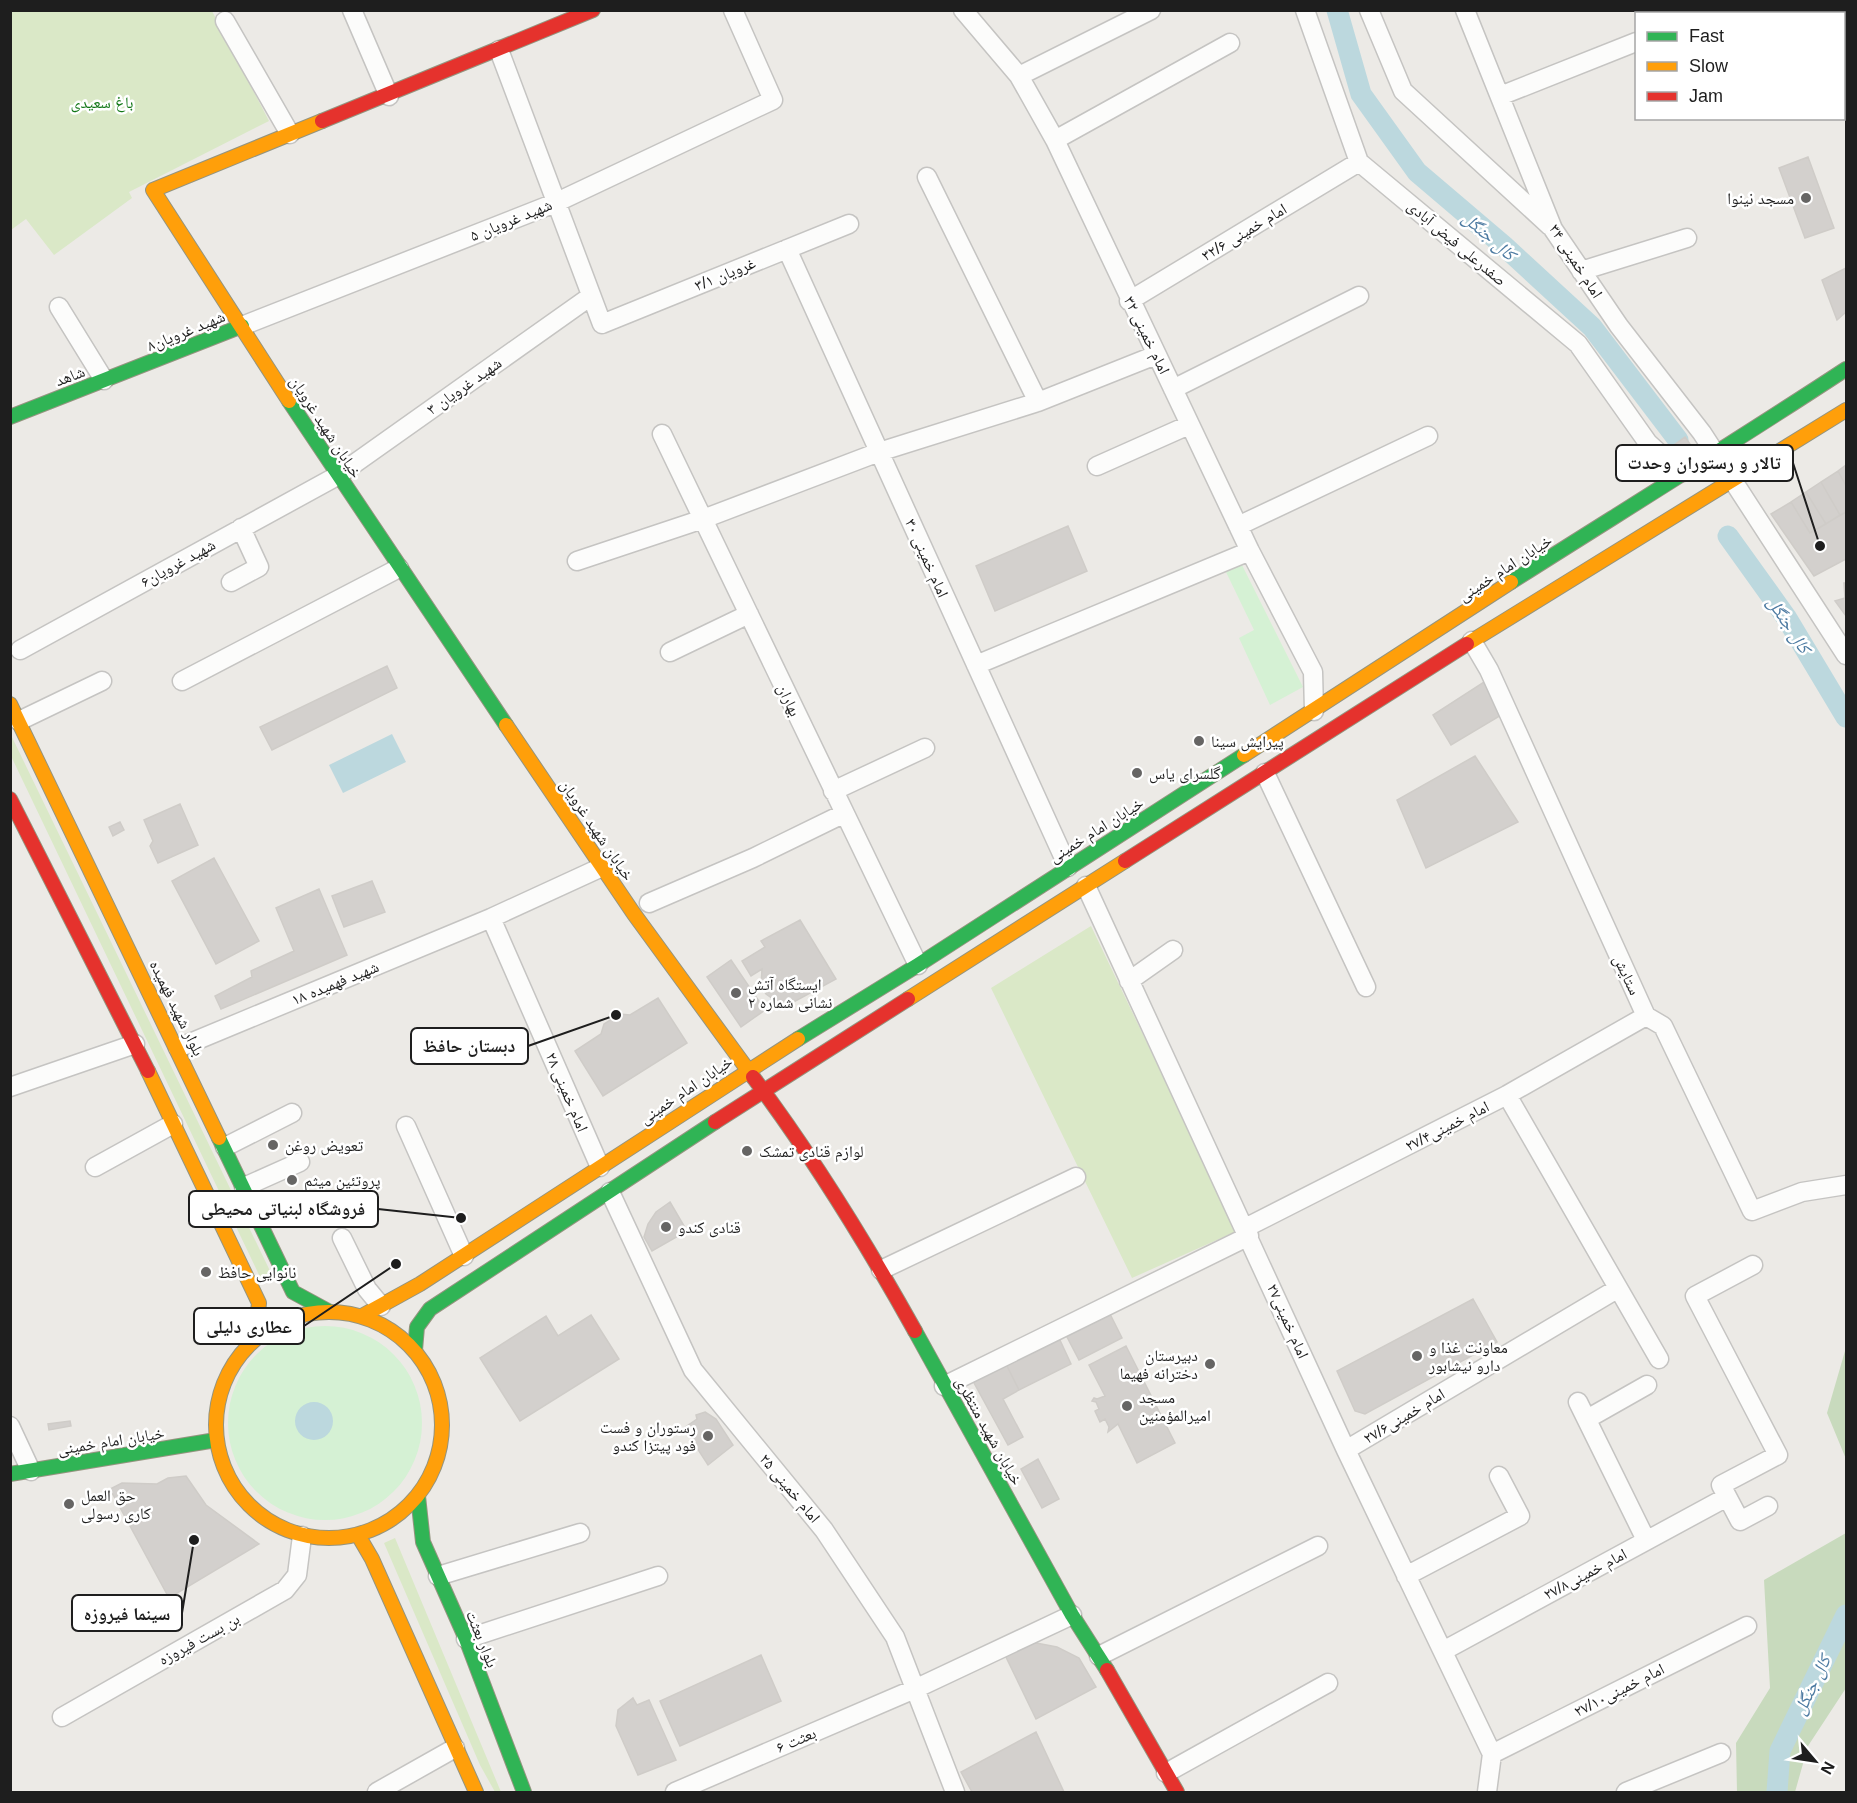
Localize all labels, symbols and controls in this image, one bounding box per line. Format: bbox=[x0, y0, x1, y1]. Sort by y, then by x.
legend bbox=[1635, 12, 1845, 120]
text: Fast bbox=[1689, 26, 1724, 46]
text: Slow bbox=[1689, 56, 1729, 76]
text: Jam bbox=[1689, 86, 1723, 106]
park label: باغ سعیدی bbox=[71, 94, 133, 113]
place label: مسجد نینوا bbox=[1727, 190, 1794, 208]
marker: مسجد نینوا bbox=[1799, 191, 1813, 205]
street label: شهید غرویان ۵ bbox=[467, 196, 555, 246]
street label: صفدرعلی فیض آبادی bbox=[1403, 197, 1510, 291]
street label: امام خمینی ۳۲/۶ bbox=[1198, 200, 1291, 266]
water label: کال جنگل bbox=[1458, 208, 1522, 267]
street label: امام خمینی ۳۴ bbox=[1544, 221, 1606, 302]
street label: غرویان ۳/۱ bbox=[692, 254, 759, 296]
street label: امام خمینی ۳۲ bbox=[1119, 293, 1173, 378]
street label: شهید غرویان۸ bbox=[145, 308, 228, 356]
street label: شهید غرویان ۳ bbox=[423, 354, 506, 420]
street label: شاهد bbox=[53, 363, 87, 389]
street label: خیابان شهید غرویان bbox=[285, 373, 365, 482]
callout: تالار و رستوران وحدت bbox=[1616, 445, 1793, 481]
text: تالار و رستوران وحدت bbox=[1627, 453, 1781, 474]
street label: امام خمینی ۳۰ bbox=[900, 516, 952, 601]
street label: خیابان امام خمینی bbox=[1455, 531, 1556, 606]
street label: شهید غرویان۶ bbox=[138, 536, 219, 592]
water label: کال جنگل bbox=[1763, 593, 1817, 661]
street label: بهاران bbox=[772, 681, 804, 720]
place label: پیرایش سینا bbox=[1211, 733, 1284, 752]
marker: پیرایش سینا bbox=[1192, 734, 1206, 748]
place label: گلسرای یاس bbox=[1149, 765, 1221, 784]
marker: گلسرای یاس bbox=[1130, 766, 1144, 780]
street label: خیابان شهید غرویان bbox=[555, 776, 637, 885]
street label: خیابان امام خمینی bbox=[1046, 794, 1147, 867]
street label: ستایش bbox=[1609, 952, 1644, 999]
street label: بلوار شهید فهمیده bbox=[146, 958, 207, 1059]
street label: شهید فهمیده ۱۸ bbox=[289, 958, 381, 1009]
place label: ایستگاه آتش نشانی شماره ۲ bbox=[748, 976, 832, 1013]
marker: ایستگاه آتش نشانی شماره ۲ bbox=[729, 986, 743, 1000]
callout: دبستان حافظ bbox=[411, 1028, 528, 1064]
text: دبستان حافظ bbox=[423, 1036, 515, 1057]
street label: امام خمینی ۲۸ bbox=[541, 1050, 591, 1135]
street label: خیابان امام خمینی bbox=[637, 1053, 737, 1129]
street label: امام خمینی۲۷/۴ bbox=[1402, 1098, 1493, 1156]
place label: تعویض روغن bbox=[285, 1137, 364, 1156]
marker: تعویض روغن bbox=[266, 1138, 280, 1152]
place label: لوازم قنادی تمشک bbox=[759, 1143, 864, 1162]
marker: لوازم قنادی تمشک bbox=[740, 1144, 754, 1158]
place label: پروتئین میثم bbox=[304, 1172, 381, 1191]
marker: پروتئین میثم bbox=[285, 1173, 299, 1187]
callout: فروشگاه لبنیاتی محیطی bbox=[189, 1191, 378, 1227]
text: فروشگاه لبنیاتی محیطی bbox=[201, 1199, 365, 1220]
place label: قنادی کندو bbox=[678, 1219, 741, 1238]
marker: قنادی کندو bbox=[659, 1220, 673, 1234]
place label: نانوایی حافظ bbox=[218, 1264, 296, 1283]
marker: نانوایی حافظ bbox=[199, 1265, 213, 1279]
street label: امام خمینی۲۷ bbox=[1262, 1281, 1312, 1362]
callout: عطاری دلیلی bbox=[194, 1308, 304, 1344]
text: عطاری دلیلی bbox=[206, 1317, 292, 1338]
place label: معاونت غذا و دارو نیشابور bbox=[1428, 1339, 1508, 1375]
place label: دبیرستان دخترانه فهیما bbox=[1120, 1347, 1198, 1383]
marker: معاونت غذا و دارو نیشابور bbox=[1410, 1349, 1424, 1363]
marker: دبیرستان دخترانه فهیما bbox=[1203, 1357, 1217, 1371]
street label: خیابان شهید منتظری bbox=[951, 1374, 1026, 1489]
street label: امام خمینی۲۷/۶ bbox=[1360, 1385, 1449, 1449]
place label: مسجد امیرالمؤمنین bbox=[1139, 1389, 1211, 1426]
marker: مسجد امیرالمؤمنین bbox=[1120, 1399, 1134, 1413]
place label: رستوران و فست فود پیتزا کندو bbox=[600, 1419, 696, 1455]
street label: خیابان امام خمینی bbox=[56, 1424, 166, 1460]
marker: رستوران و فست فود پیتزا کندو bbox=[701, 1429, 715, 1443]
street label: امام خمینی ۲۵ bbox=[755, 1450, 824, 1527]
place label: حق العمل کاری رسولی bbox=[81, 1487, 151, 1524]
marker: حق العمل کاری رسولی bbox=[62, 1497, 76, 1511]
street label: امام خمینی۲۷/۸ bbox=[1541, 1545, 1630, 1605]
callout: سینما فیروزه bbox=[72, 1595, 182, 1631]
text: سینما فیروزه bbox=[84, 1604, 170, 1624]
street label: بلوار بعثت bbox=[462, 1608, 501, 1670]
street label: بن بست فیروزه bbox=[156, 1610, 243, 1670]
water label: کال جنگل bbox=[1789, 1649, 1837, 1718]
street label: امام خمینی۲۷/۱۰ bbox=[1571, 1660, 1668, 1722]
street label: بعثت ۶ bbox=[774, 1724, 819, 1756]
north arrow bbox=[1785, 1731, 1845, 1791]
text: N bbox=[1817, 1759, 1838, 1777]

